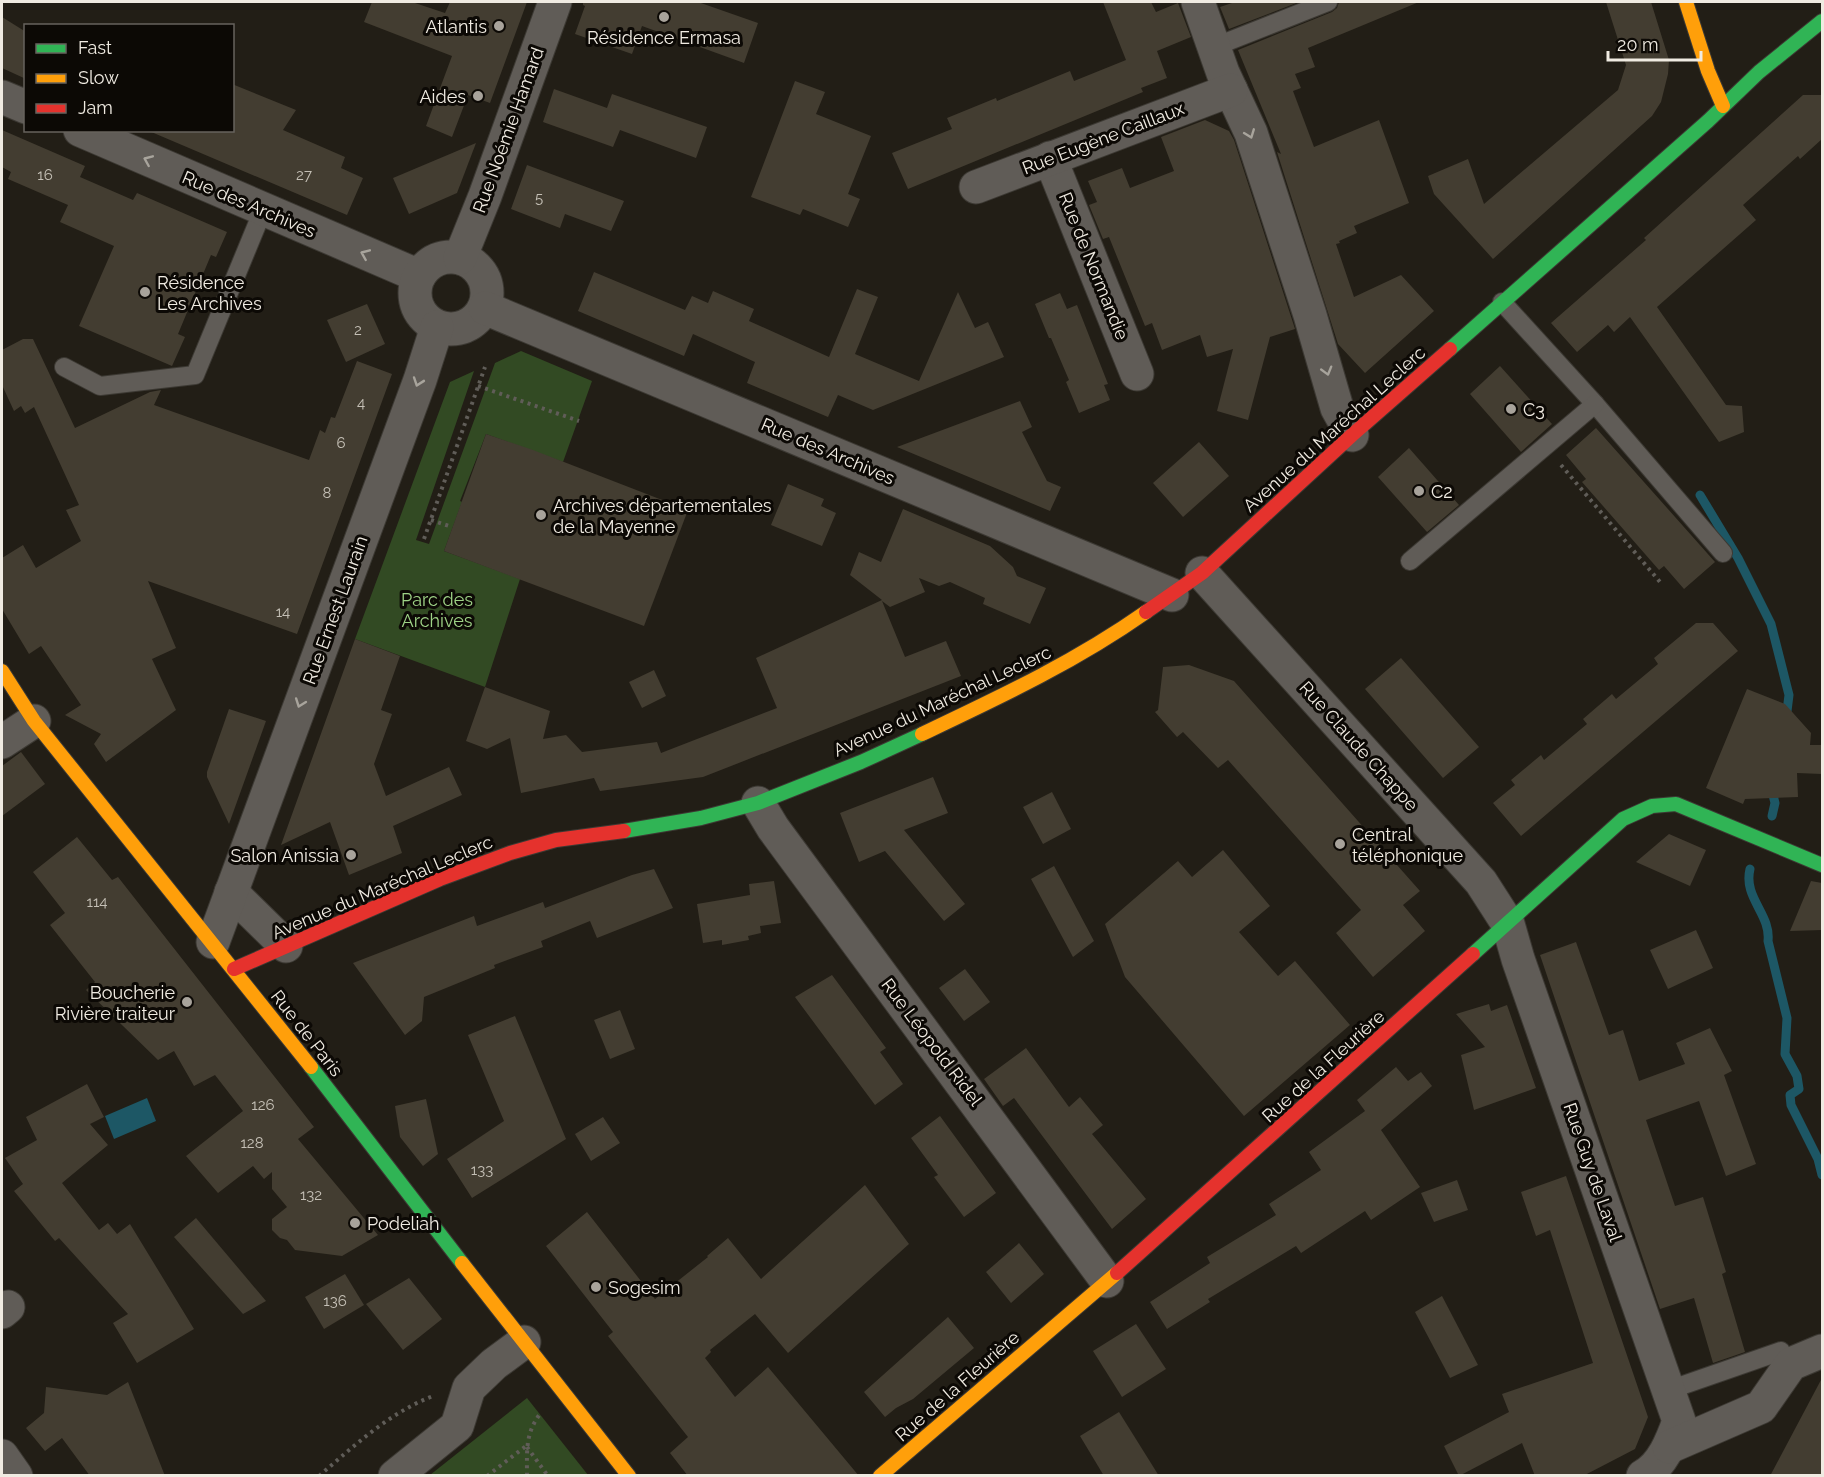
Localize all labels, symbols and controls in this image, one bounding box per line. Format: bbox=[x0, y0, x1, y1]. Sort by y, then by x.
marker: Résidence Ermasa bbox=[657, 10, 671, 24]
place label: Atlantis bbox=[425, 16, 487, 37]
marker: Atlantis bbox=[492, 19, 506, 33]
legend bbox=[24, 24, 234, 132]
scale bar bbox=[1608, 24, 1701, 62]
place label: Résidence Ermasa bbox=[587, 27, 741, 48]
text: 20 m bbox=[1617, 34, 1659, 55]
text: Fast bbox=[78, 37, 112, 58]
street label: Rue Noémie Hamard bbox=[468, 44, 548, 216]
text: Slow bbox=[78, 67, 119, 88]
place label: Aides bbox=[419, 86, 466, 107]
marker: Aides bbox=[471, 89, 485, 103]
text: Jam bbox=[78, 97, 113, 118]
street label: Rue Eugène Caillaux bbox=[1019, 97, 1187, 179]
one-way arrow bbox=[1243, 128, 1256, 139]
one-way arrow bbox=[143, 155, 154, 167]
house number: 16 bbox=[37, 166, 53, 184]
street label: Rue des Archives bbox=[179, 166, 319, 242]
house number: 27 bbox=[296, 166, 312, 184]
house number: 5 bbox=[535, 189, 543, 207]
street label: Rue de Normandie bbox=[1055, 189, 1133, 343]
one-way arrow bbox=[360, 249, 371, 261]
place label: Résidence Les Archives bbox=[157, 272, 262, 314]
marker: Résidence Les Archives bbox=[138, 285, 152, 299]
house number: 2 bbox=[354, 321, 362, 339]
street label: Avenue du Maréchal Leclerc bbox=[1239, 342, 1429, 516]
one-way arrow bbox=[1320, 366, 1332, 376]
one-way arrow bbox=[413, 376, 426, 387]
house number: 4 bbox=[357, 394, 365, 412]
place label: C3 bbox=[1523, 399, 1545, 420]
marker: C3 bbox=[1504, 402, 1518, 416]
street label: Rue des Archives bbox=[758, 413, 898, 489]
house number: 6 bbox=[336, 434, 346, 452]
place label: C2 bbox=[1431, 481, 1453, 502]
house number: 8 bbox=[323, 484, 332, 502]
marker: C2 bbox=[1412, 484, 1426, 498]
place label: Archives départementales de la Mayenne bbox=[553, 495, 772, 537]
marker: Archives départementales de la Mayenne bbox=[534, 508, 548, 522]
street label: Rue Ernest Laurain bbox=[298, 533, 372, 687]
park label: Parc des Archives bbox=[401, 589, 473, 631]
house number: 14 bbox=[276, 603, 290, 621]
street label: Avenue du Maréchal Leclerc bbox=[830, 641, 1054, 761]
street label: Rue Claude Chappe bbox=[1295, 677, 1423, 815]
one-way arrow bbox=[295, 697, 308, 708]
place label: Central téléphonique bbox=[1352, 824, 1463, 866]
street label: Avenue du Maréchal Leclerc bbox=[269, 831, 496, 943]
marker: Central téléphonique bbox=[1333, 837, 1347, 851]
place label: Salon Anissia bbox=[230, 845, 339, 866]
marker: Salon Anissia bbox=[344, 848, 358, 862]
house number: 114 bbox=[86, 893, 108, 911]
street label: Rue Léopold Ridel bbox=[877, 974, 987, 1110]
place label: Boucherie Rivière traiteur bbox=[55, 982, 176, 1024]
street label: Rue de Paris bbox=[267, 986, 347, 1081]
marker: Boucherie Rivière traiteur bbox=[180, 995, 194, 1009]
street label: Rue de la Fleurière bbox=[1258, 1005, 1389, 1126]
house number: 126 bbox=[251, 1096, 275, 1114]
street label: Rue Guy de Laval bbox=[1559, 1100, 1627, 1244]
house number: 128 bbox=[240, 1134, 264, 1152]
house number: 133 bbox=[471, 1161, 493, 1179]
house number: 132 bbox=[300, 1186, 322, 1204]
place label: Podeliah bbox=[367, 1213, 440, 1234]
marker: Podeliah bbox=[348, 1216, 362, 1230]
place label: Sogesim bbox=[608, 1277, 681, 1298]
marker: Sogesim bbox=[589, 1280, 603, 1294]
house number: 136 bbox=[323, 1292, 347, 1310]
street label: Rue de la Fleurière bbox=[891, 1326, 1024, 1446]

